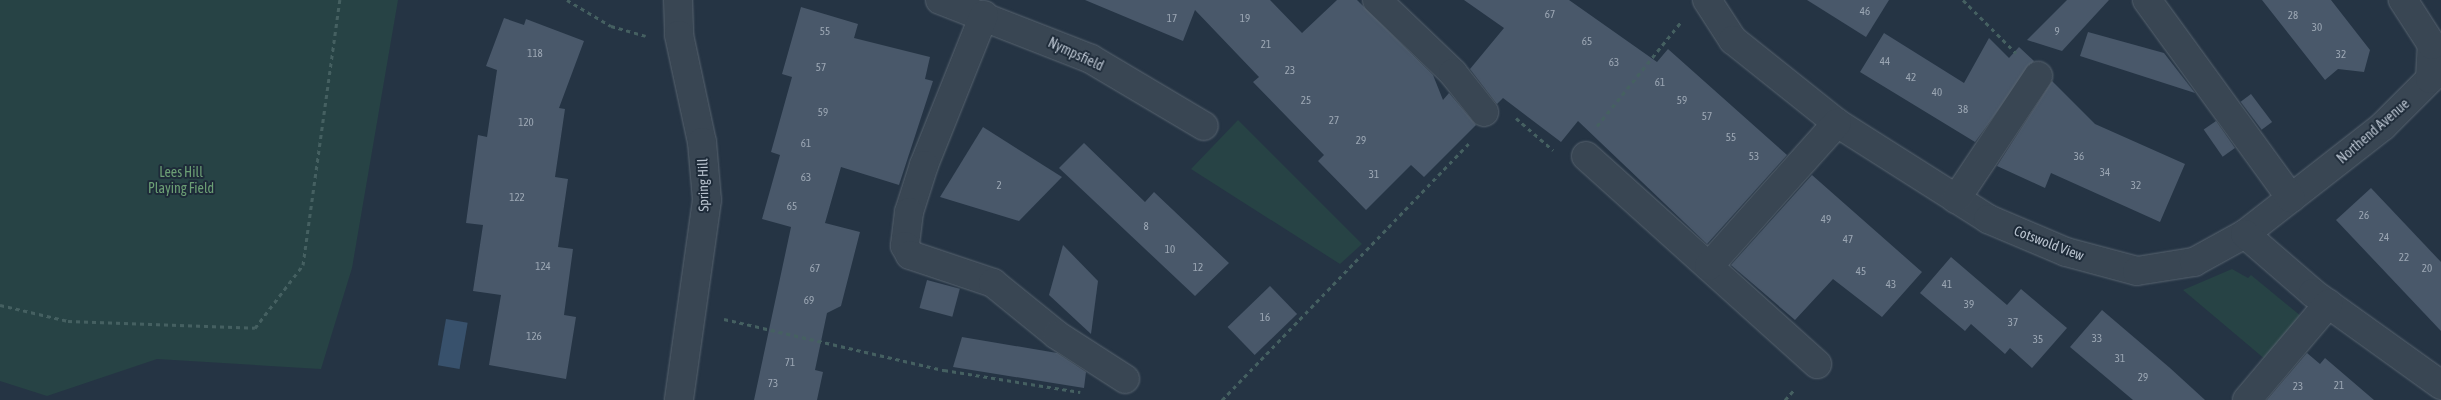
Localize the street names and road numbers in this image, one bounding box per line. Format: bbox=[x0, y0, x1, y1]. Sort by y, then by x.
street label: Nympsfield bbox=[1046, 34, 1106, 74]
street label: Northend Avenue bbox=[2333, 95, 2413, 167]
street label: Spring Hill bbox=[694, 158, 712, 212]
street label: Cotswold View bbox=[2012, 222, 2086, 264]

